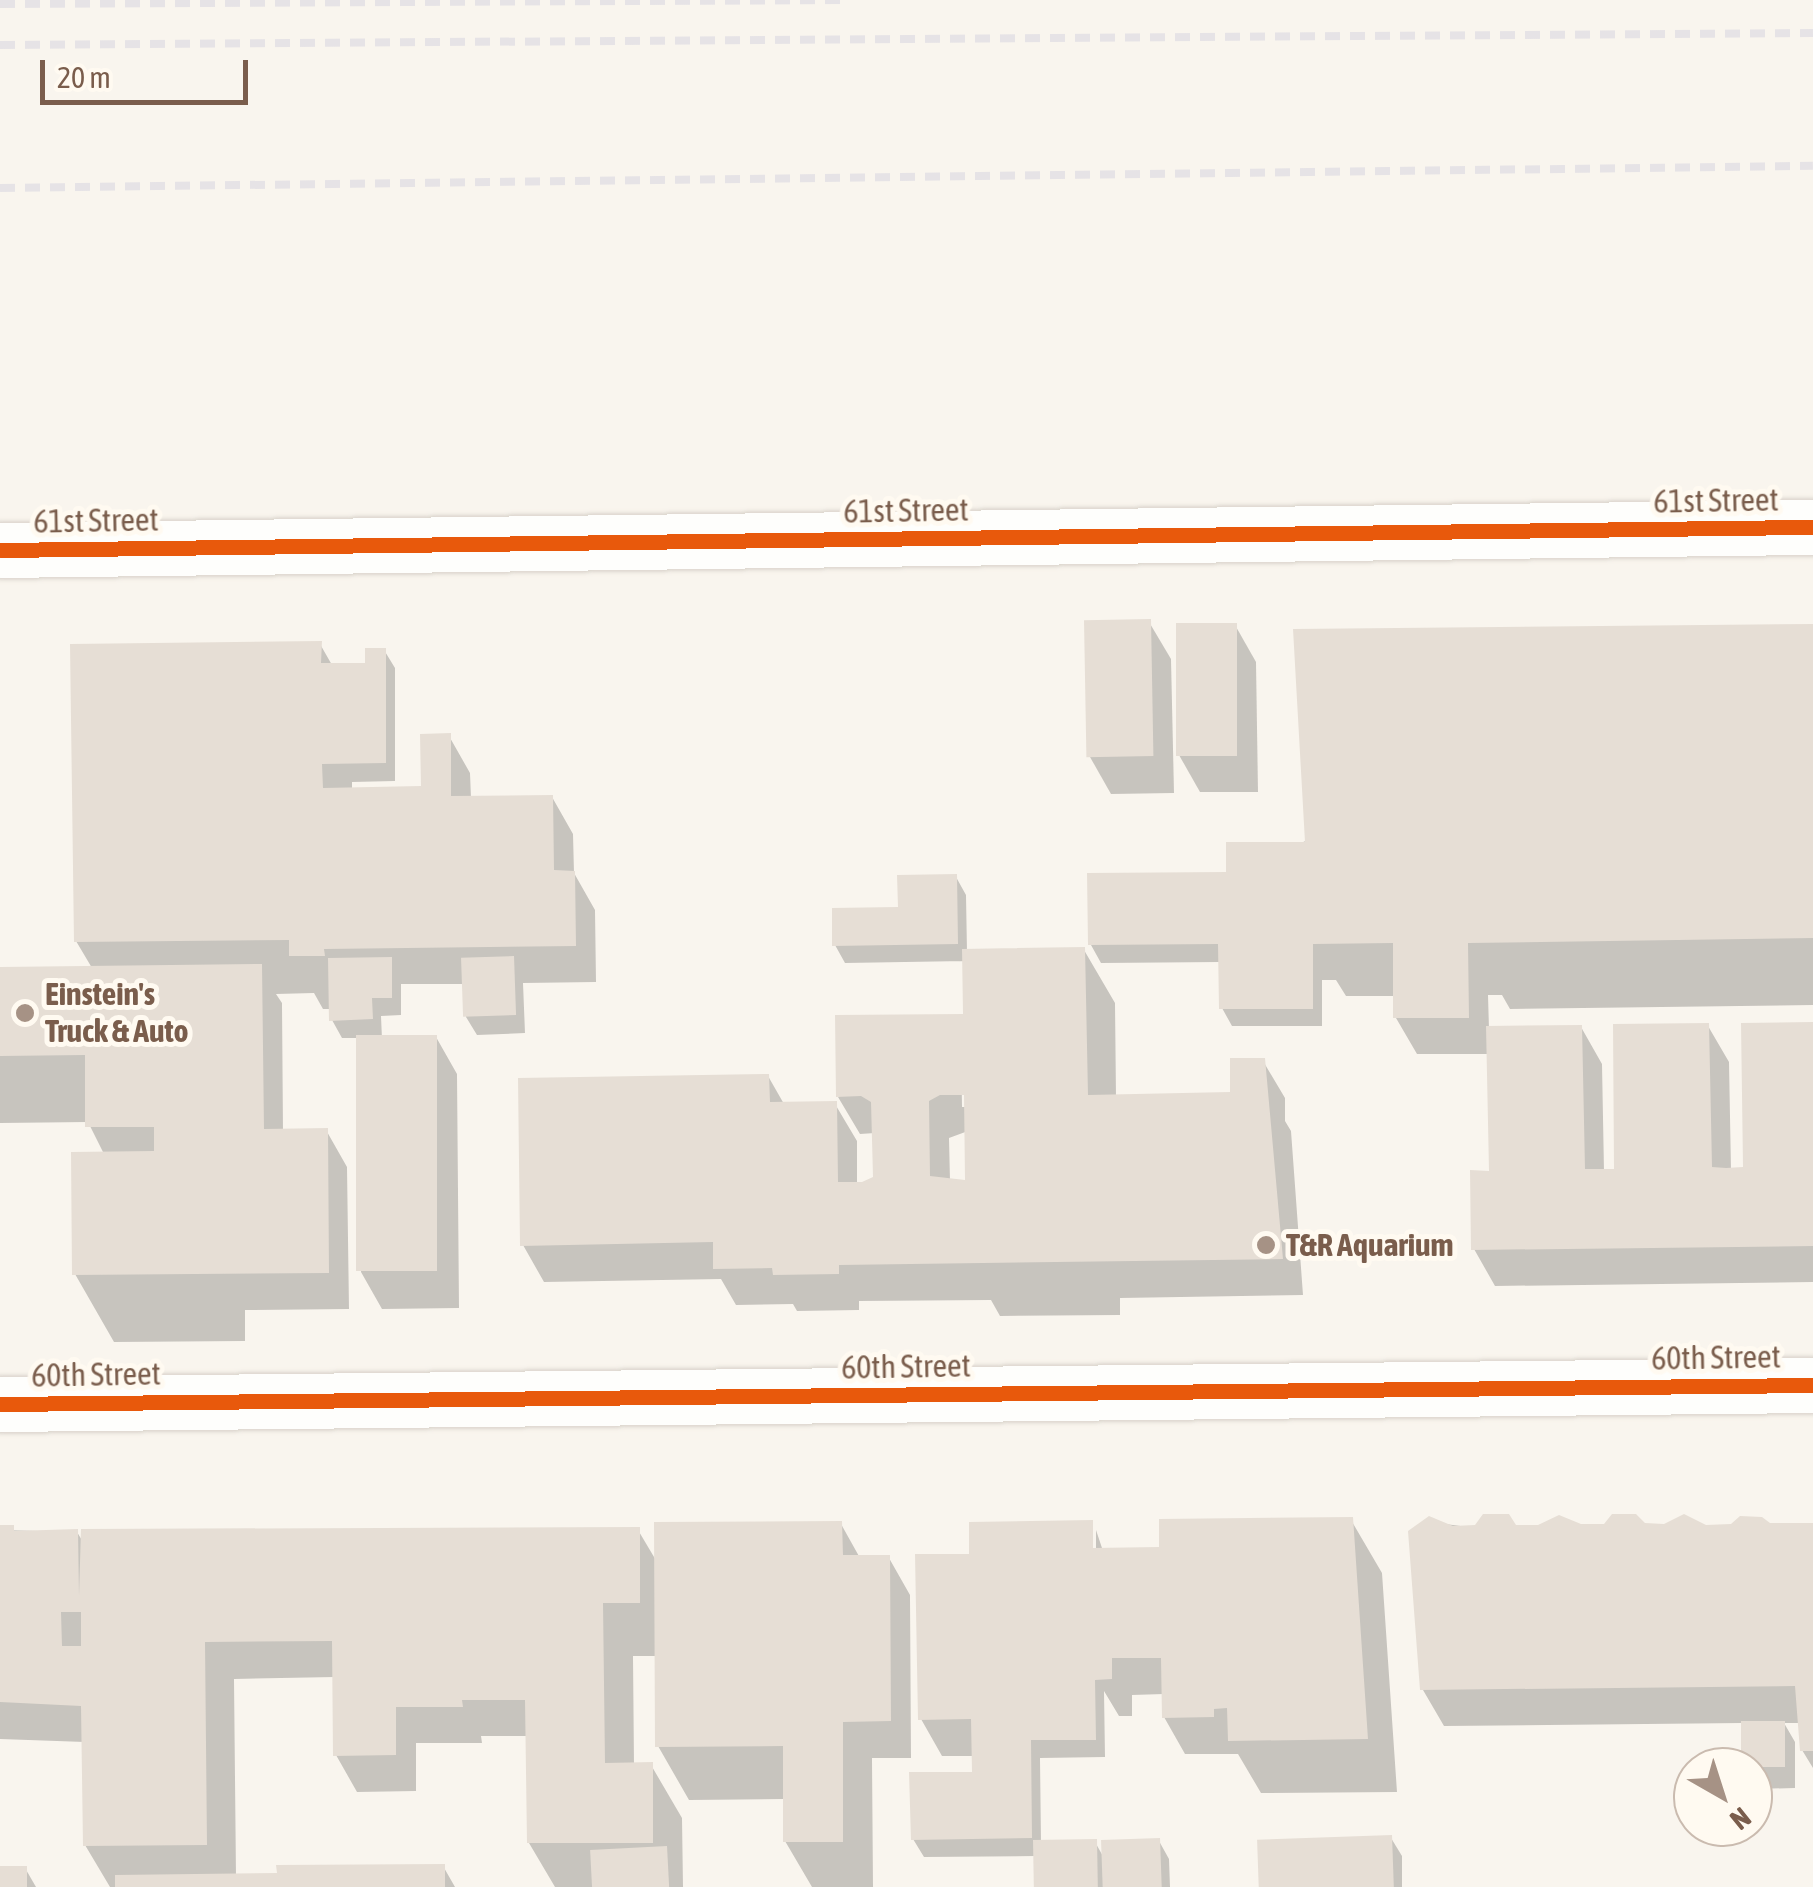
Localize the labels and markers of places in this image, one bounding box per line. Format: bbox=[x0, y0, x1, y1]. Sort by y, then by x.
place label: Einstein's Truck & Auto bbox=[45, 976, 188, 1051]
marker: Einstein's Truck & Auto bbox=[14, 1002, 36, 1024]
place label: T&R Aquarium bbox=[1286, 1226, 1454, 1264]
marker: T&R Aquarium bbox=[1255, 1234, 1277, 1256]

